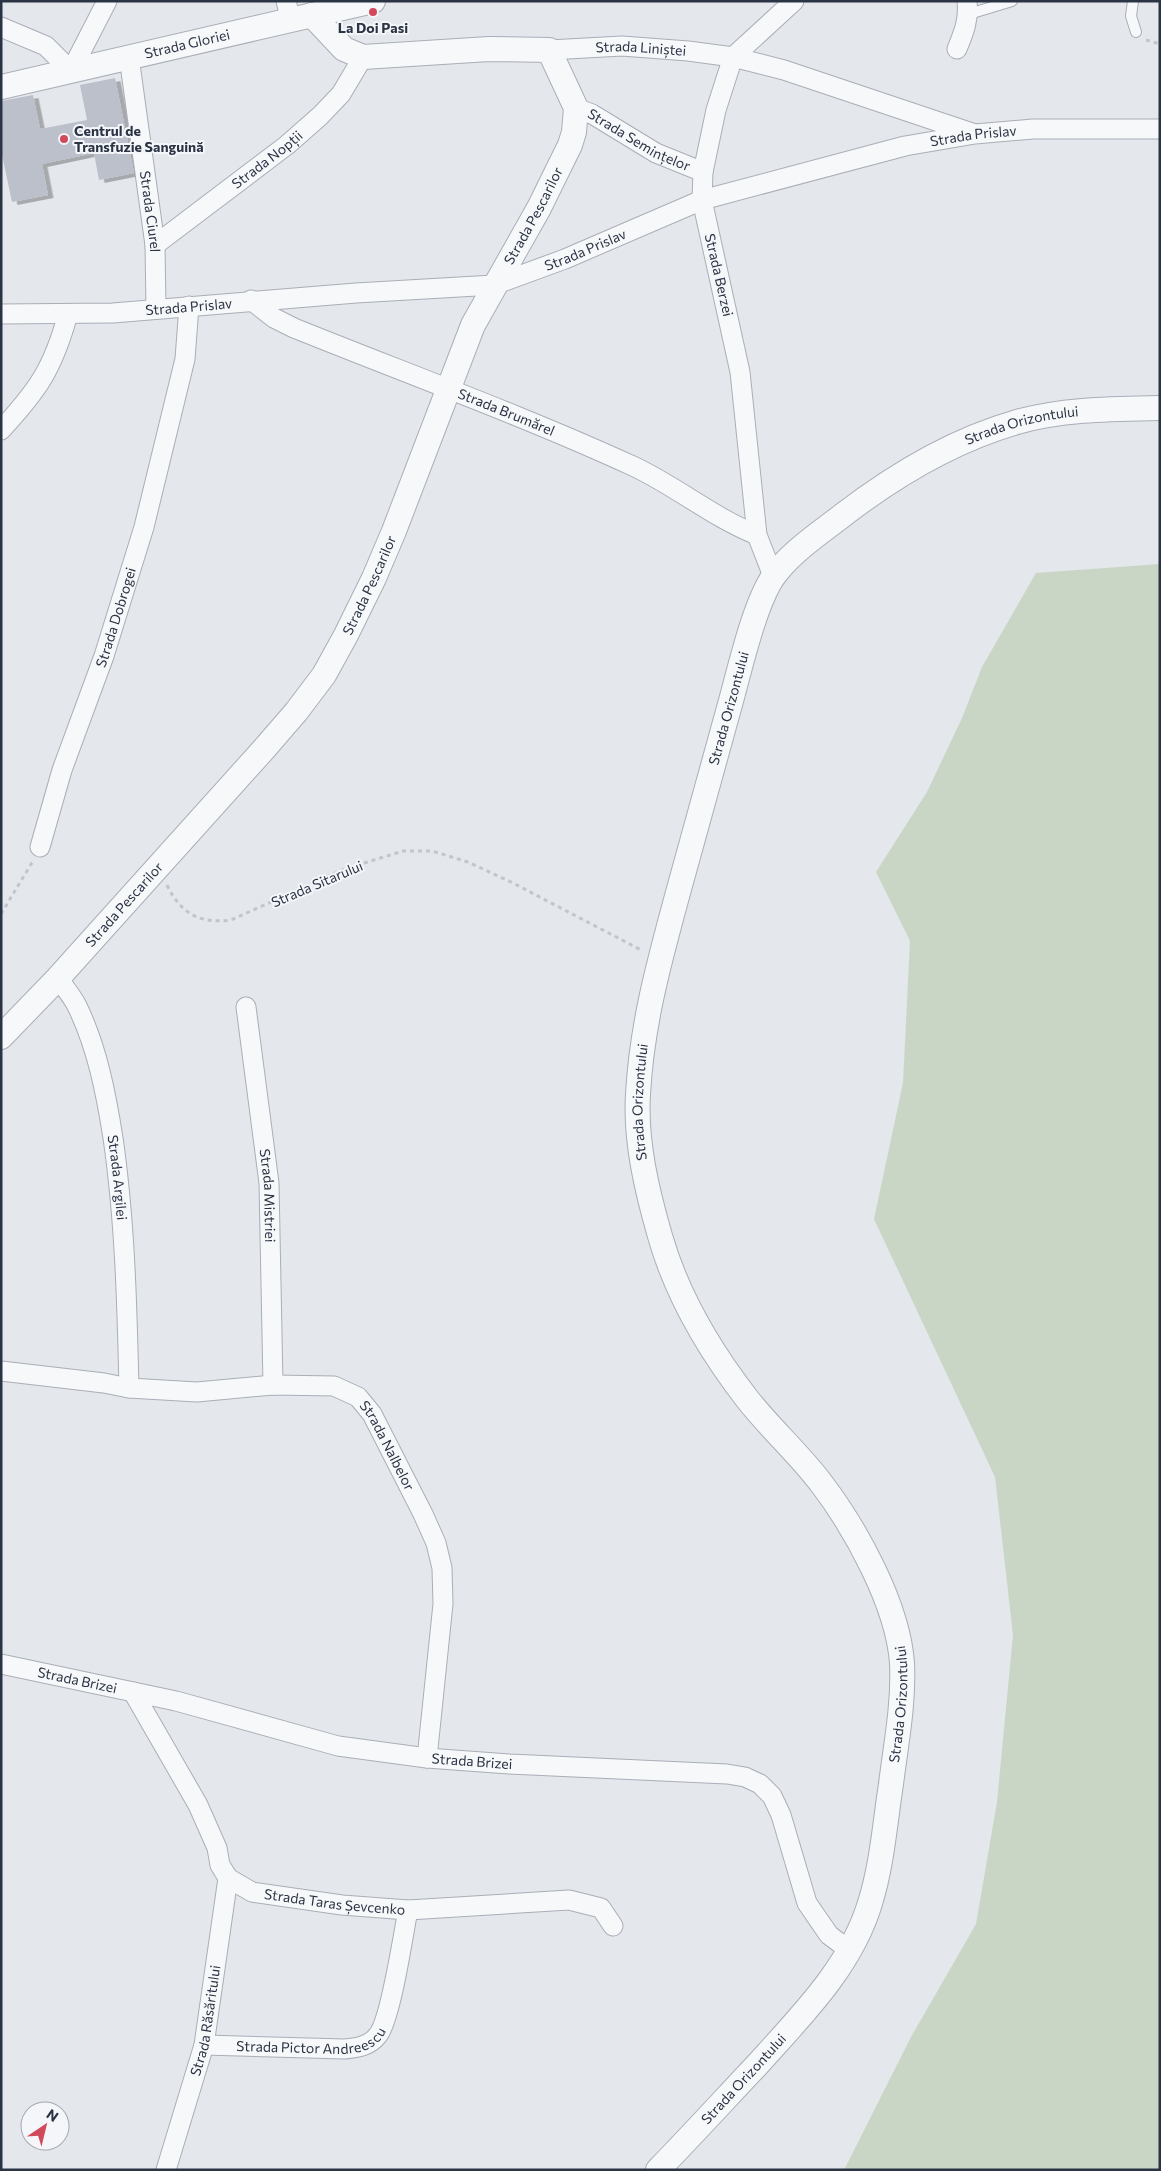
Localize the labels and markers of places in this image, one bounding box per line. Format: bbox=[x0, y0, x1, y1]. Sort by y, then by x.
marker: La Doi Pasi bbox=[367, 6, 379, 18]
place label: La Doi Pasi bbox=[338, 19, 408, 36]
place label: Centrul de Transfuzie Sanguină bbox=[74, 122, 203, 155]
marker: Centrul de Transfuzie Sanguină bbox=[58, 133, 70, 145]

